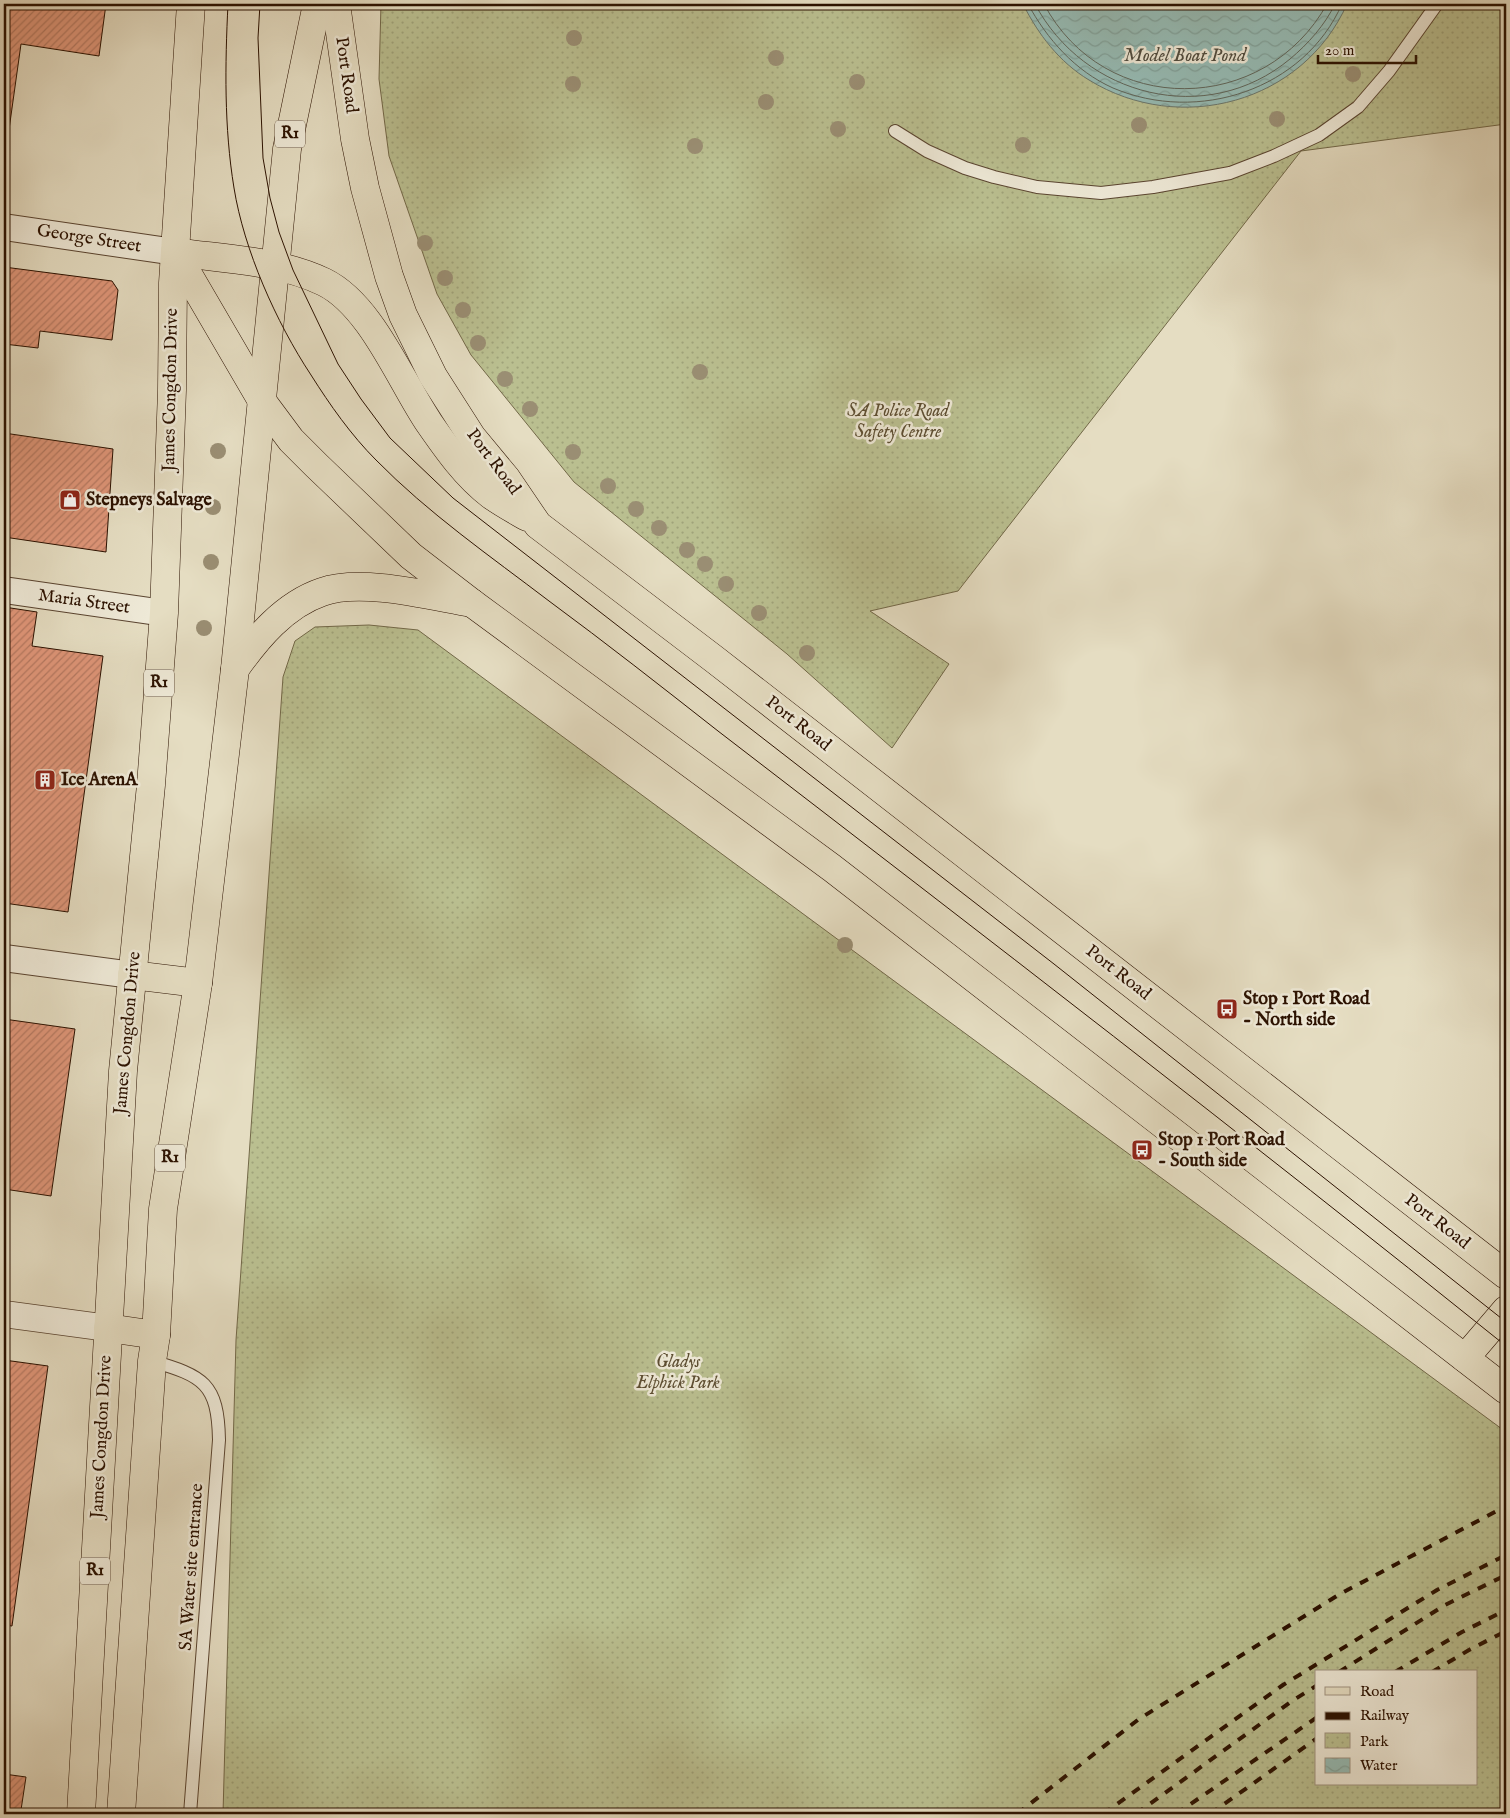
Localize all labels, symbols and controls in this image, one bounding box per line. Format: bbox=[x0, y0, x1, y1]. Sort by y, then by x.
scale bar bbox=[1318, 32, 1415, 64]
street label: Port Road bbox=[329, 35, 363, 115]
text: 20 m bbox=[1325, 41, 1355, 60]
water label: Model Boat Pond bbox=[1124, 44, 1247, 68]
road number: R1 bbox=[275, 120, 305, 148]
street label: George Street bbox=[35, 219, 143, 259]
street label: James Congdon Drive bbox=[158, 308, 184, 474]
park label: SA Police Road Safety Centre bbox=[847, 400, 951, 444]
street label: Port Road bbox=[461, 424, 526, 500]
shop icon: Stepneys Salvage bbox=[58, 488, 82, 512]
place label: Stepneys Salvage bbox=[86, 489, 213, 512]
street label: Maria Street bbox=[37, 584, 131, 620]
road number: R1 bbox=[144, 670, 174, 696]
street label: Port Road bbox=[761, 691, 836, 757]
building icon: Ice ArenA bbox=[33, 768, 57, 792]
place label: Ice ArenA bbox=[61, 769, 138, 792]
street label: Port Road bbox=[1081, 940, 1156, 1006]
street label: James Congdon Drive bbox=[109, 951, 147, 1117]
place label: Stop 1 Port Road - North side bbox=[1243, 988, 1370, 1032]
bus stop icon: Stop 1 Port Road - North side bbox=[1215, 997, 1239, 1021]
place label: Stop 1 Port Road - South side bbox=[1158, 1129, 1285, 1173]
bus stop icon: Stop 1 Port Road - South side bbox=[1130, 1138, 1154, 1162]
road number: R1 bbox=[155, 1144, 185, 1172]
street label: Port Road bbox=[1400, 1189, 1475, 1255]
park label: Gladys Elphick Park bbox=[635, 1351, 720, 1395]
street label: James Congdon Drive bbox=[86, 1355, 118, 1521]
street label: SA Water site entrance bbox=[175, 1483, 209, 1651]
road number: R1 bbox=[80, 1558, 110, 1584]
legend bbox=[1315, 1670, 1478, 1786]
text: Road bbox=[1360, 1682, 1395, 1701]
text: Railway bbox=[1360, 1706, 1410, 1725]
text: Park bbox=[1360, 1732, 1390, 1751]
text: Water bbox=[1360, 1756, 1398, 1775]

